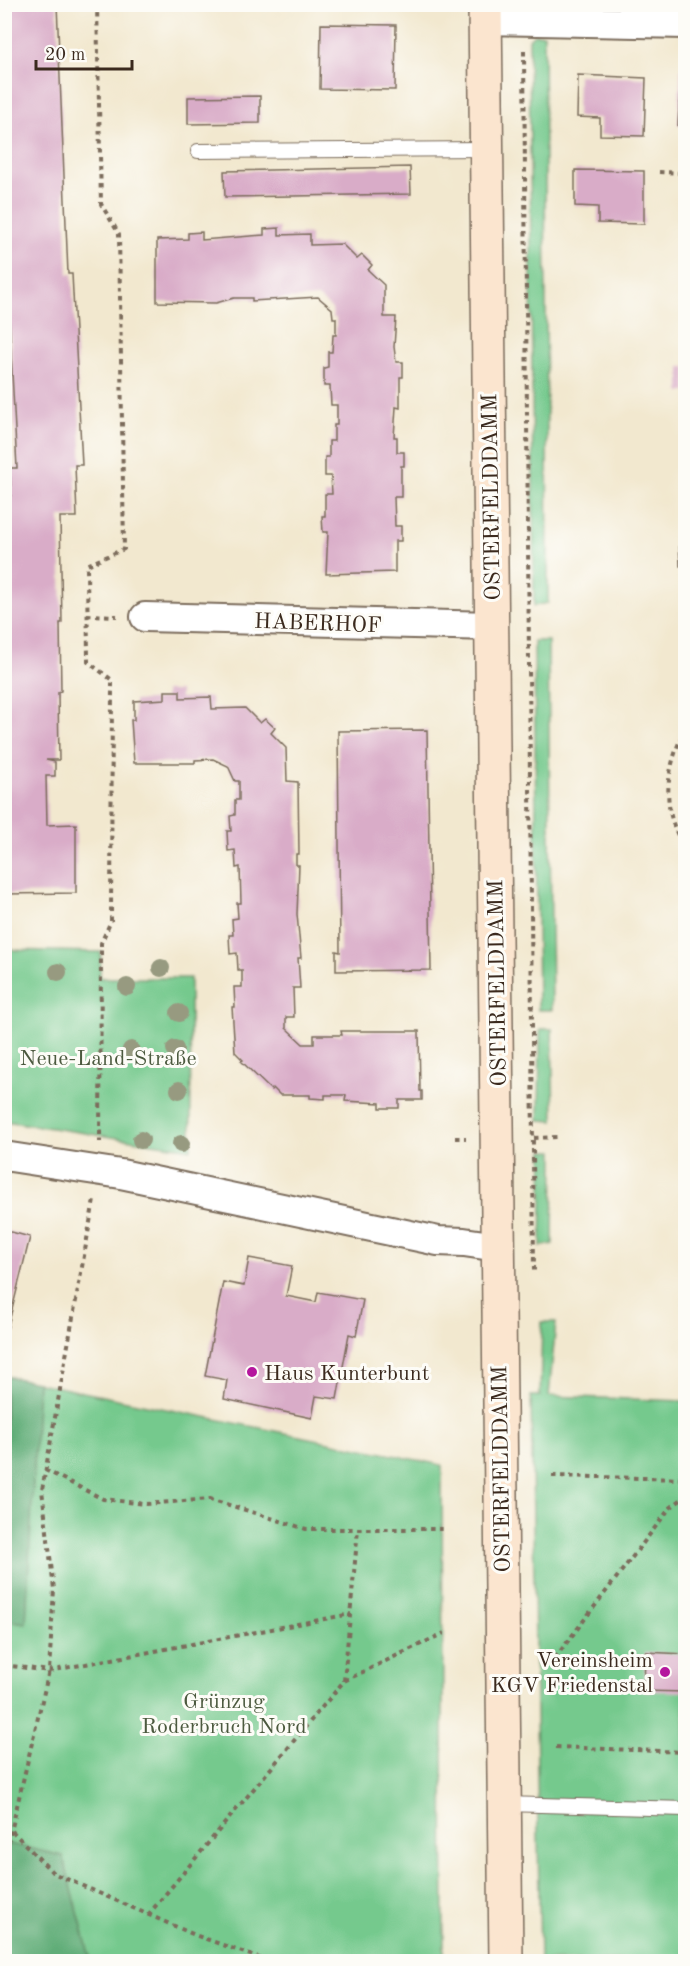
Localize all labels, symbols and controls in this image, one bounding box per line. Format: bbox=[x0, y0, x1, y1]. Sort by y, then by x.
scale bar bbox=[36, 33, 132, 71]
text: 20 m bbox=[45, 46, 85, 64]
street label: OSTERFELDDAMM bbox=[479, 393, 505, 601]
street label: HABERHOF bbox=[254, 611, 382, 637]
street label: OSTERFELDDAMM bbox=[485, 879, 511, 1087]
park label: Neue-Land-Straße bbox=[19, 1048, 197, 1070]
place label: Haus Kunterbunt bbox=[264, 1363, 429, 1385]
marker: Haus Kunterbunt bbox=[245, 1365, 259, 1379]
street label: OSTERFELDDAMM bbox=[489, 1365, 515, 1573]
place label: Vereinsheim KGV Friedenstal bbox=[491, 1650, 653, 1697]
marker: Vereinsheim KGV Friedenstal bbox=[658, 1665, 672, 1679]
park label: Grünzug Roderbruch Nord bbox=[141, 1691, 307, 1738]

